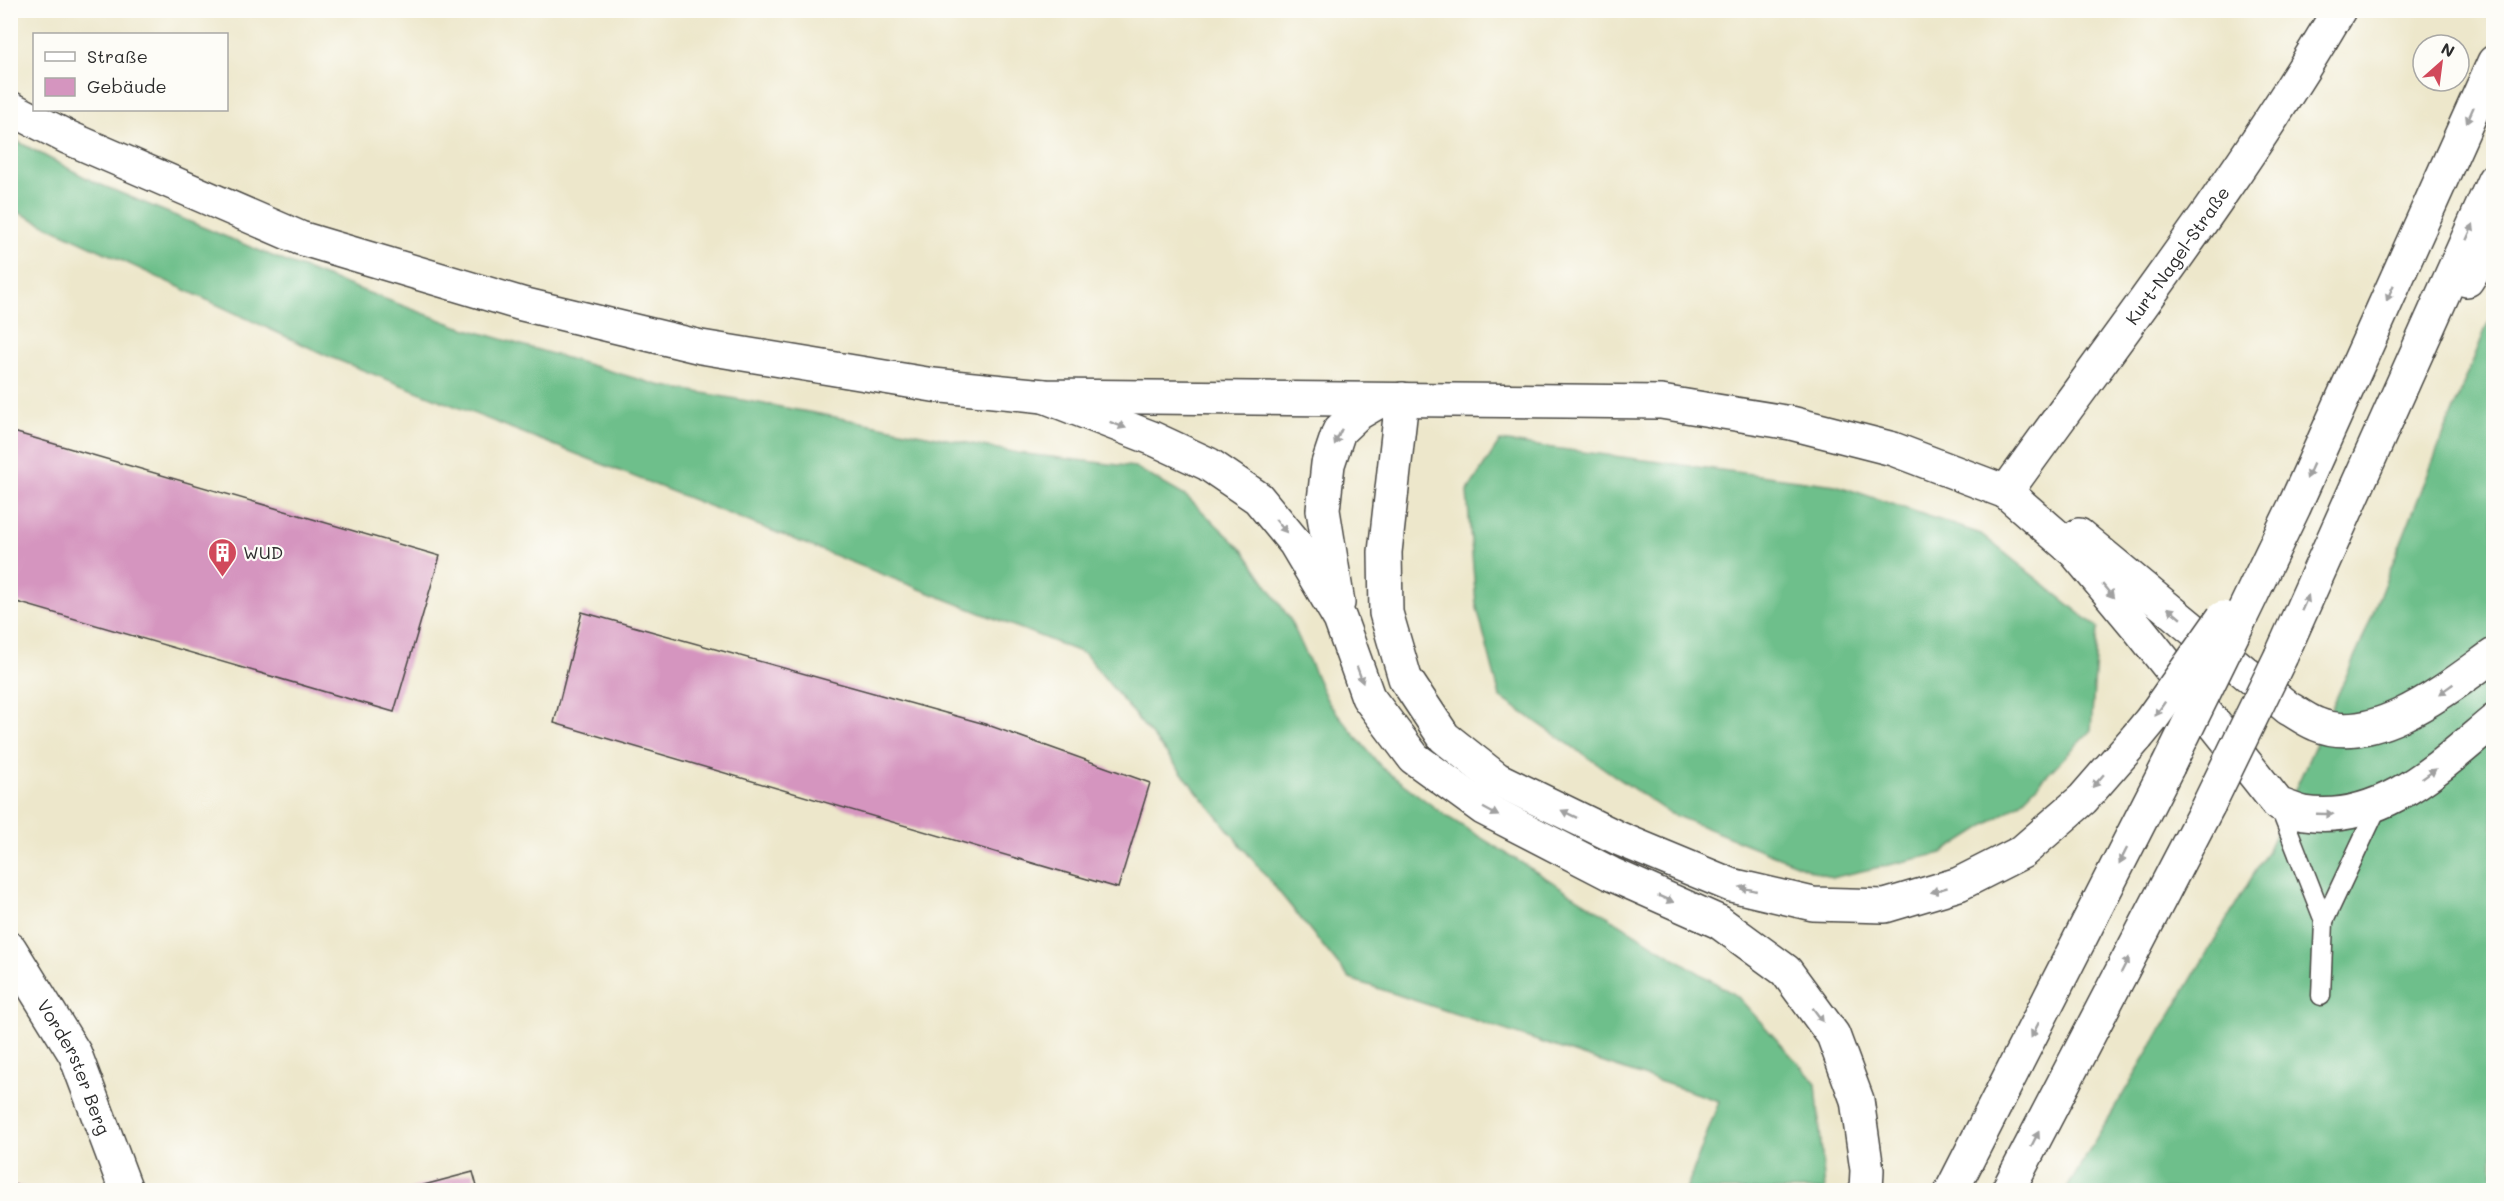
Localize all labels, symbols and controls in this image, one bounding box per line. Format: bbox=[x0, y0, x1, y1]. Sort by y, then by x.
legend bbox=[33, 33, 228, 111]
north arrow bbox=[2411, 33, 2471, 93]
text: N bbox=[2438, 37, 2459, 61]
text: Straße bbox=[87, 44, 148, 68]
text: Gebäude bbox=[87, 74, 167, 98]
one-way arrow bbox=[2464, 106, 2474, 124]
street label: Kurt-Nagel-Straße bbox=[2120, 181, 2235, 329]
one-way arrow bbox=[2466, 223, 2475, 240]
one-way arrow bbox=[2384, 284, 2394, 302]
one-way arrow bbox=[1109, 421, 1127, 430]
one-way arrow bbox=[1333, 428, 1343, 446]
one-way arrow bbox=[2305, 462, 2315, 480]
one-way arrow bbox=[1275, 518, 1288, 534]
building icon: WUD bbox=[206, 536, 238, 578]
place label: WUD bbox=[243, 540, 283, 564]
one-way arrow bbox=[2101, 584, 2114, 599]
one-way arrow bbox=[2300, 594, 2309, 611]
one-way arrow bbox=[2167, 607, 2182, 620]
one-way arrow bbox=[1355, 666, 1365, 684]
one-way arrow bbox=[2438, 683, 2454, 695]
one-way arrow bbox=[2154, 700, 2166, 716]
one-way arrow bbox=[2421, 768, 2437, 780]
one-way arrow bbox=[2092, 773, 2105, 788]
one-way arrow bbox=[1483, 807, 1500, 817]
one-way arrow bbox=[2316, 809, 2335, 818]
one-way arrow bbox=[1560, 810, 1577, 819]
one-way arrow bbox=[2118, 848, 2128, 865]
one-way arrow bbox=[1739, 884, 1758, 894]
one-way arrow bbox=[1930, 886, 1948, 895]
one-way arrow bbox=[1657, 894, 1675, 904]
one-way arrow bbox=[2120, 957, 2130, 974]
street label: Vorderster Berg bbox=[32, 995, 116, 1138]
one-way arrow bbox=[1812, 1006, 1824, 1022]
one-way arrow bbox=[2030, 1021, 2040, 1039]
one-way arrow bbox=[2030, 1130, 2040, 1147]

